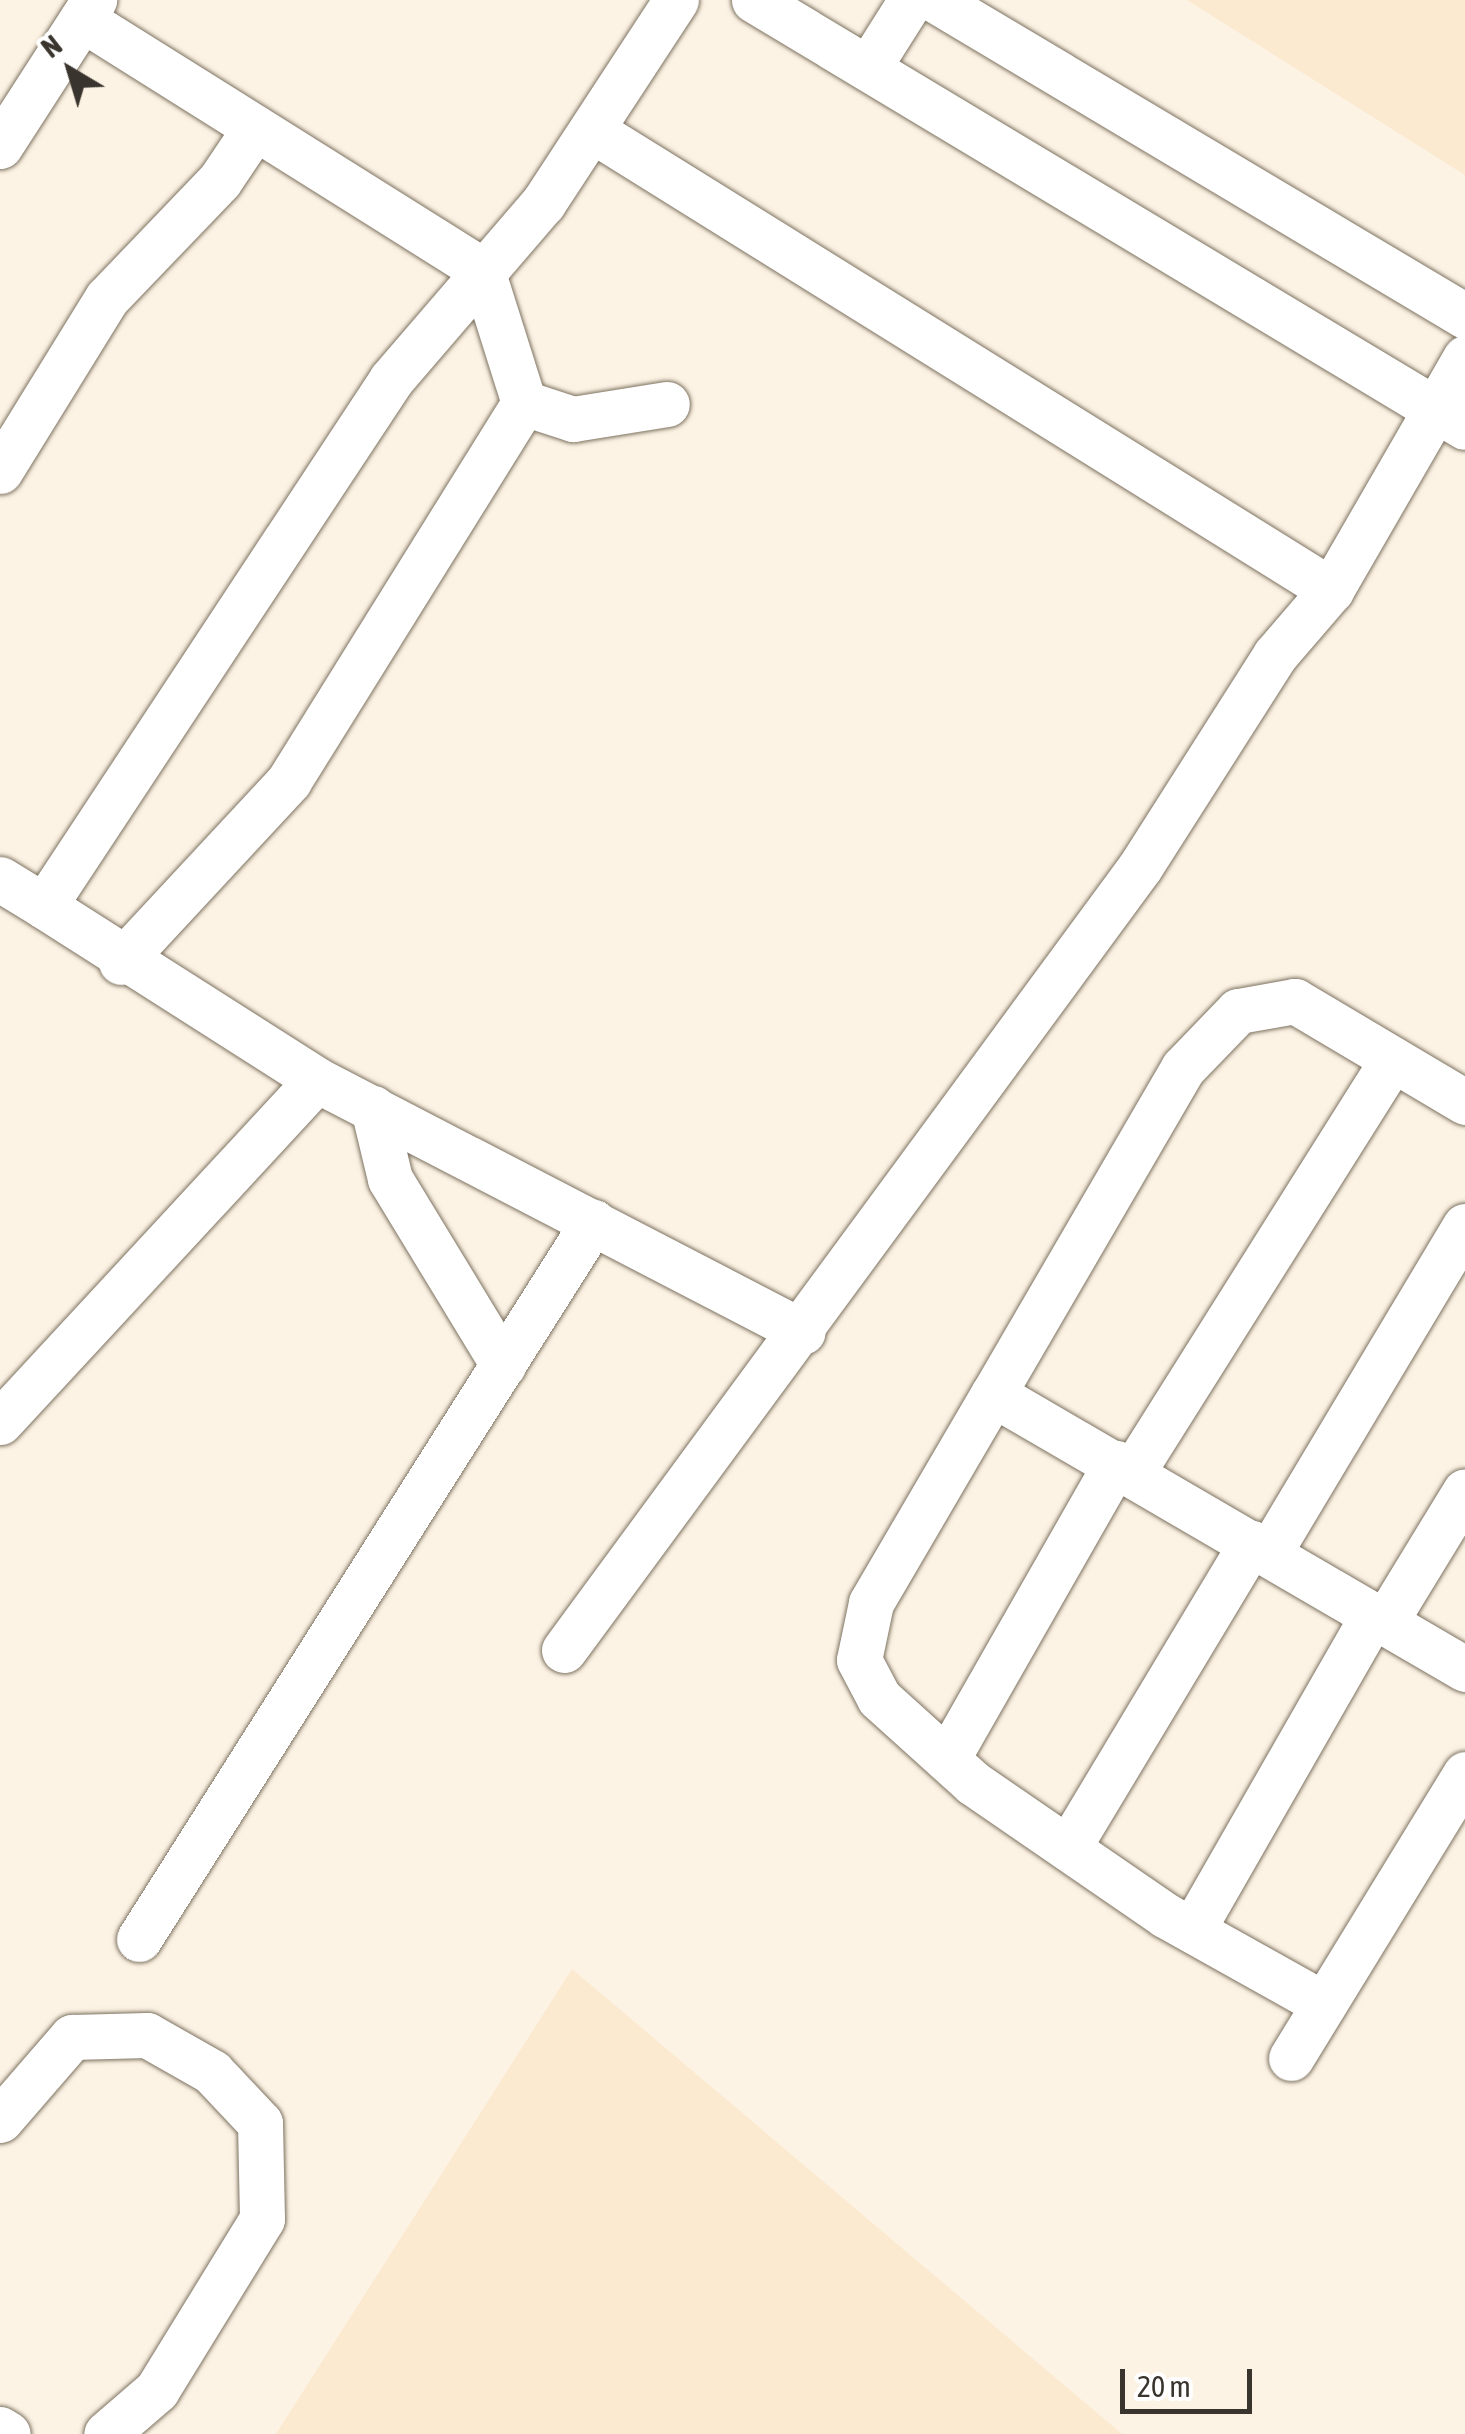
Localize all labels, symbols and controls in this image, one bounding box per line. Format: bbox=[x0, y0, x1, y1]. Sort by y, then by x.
north arrow bbox=[20, 20, 120, 120]
text: N bbox=[35, 29, 68, 64]
scale bar bbox=[1125, 2349, 1258, 2411]
text: 20 m bbox=[1137, 2369, 1191, 2403]

